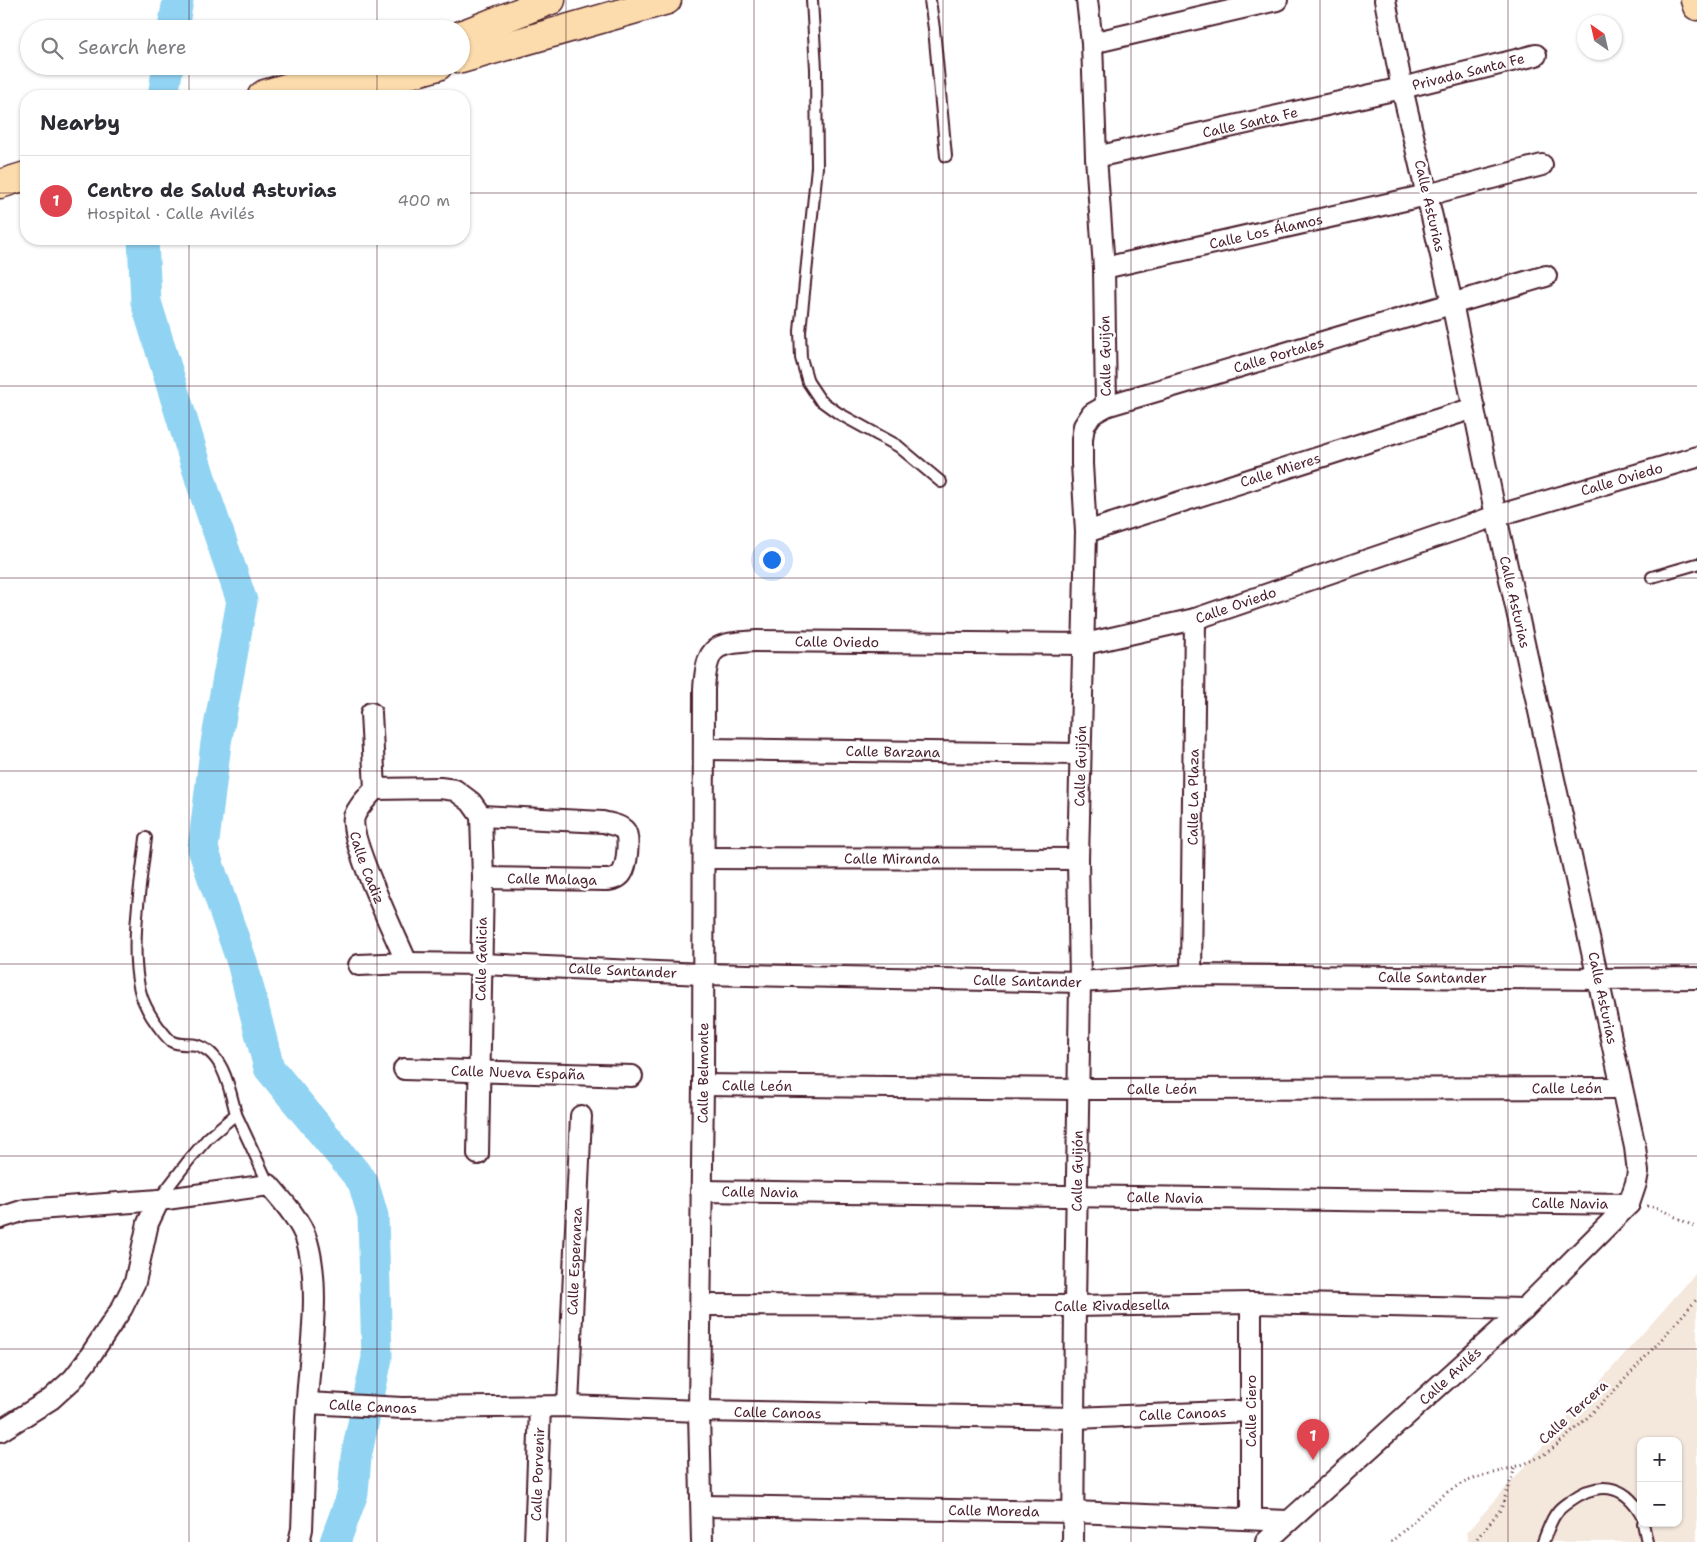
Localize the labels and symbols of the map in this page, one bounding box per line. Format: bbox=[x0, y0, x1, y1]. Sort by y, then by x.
north arrow bbox=[1577, 15, 1622, 60]
street label: Privada Santa Fe bbox=[1410, 49, 1527, 94]
street label: Calle Santa Fe bbox=[1201, 103, 1300, 142]
street label: Calle Asturias bbox=[1411, 158, 1449, 254]
street label: Calle Los Álamos bbox=[1207, 210, 1324, 253]
street label: Calle Guijón bbox=[1095, 315, 1115, 397]
street label: Calle Portales bbox=[1231, 333, 1326, 377]
street label: Calle Mieres bbox=[1238, 449, 1323, 491]
street label: Calle Oviedo bbox=[1579, 459, 1665, 500]
your location bbox=[759, 547, 785, 573]
street label: Calle Asturias bbox=[1496, 554, 1534, 650]
street label: Calle Oviedo bbox=[1193, 583, 1279, 627]
street label: Calle Oviedo bbox=[795, 632, 879, 651]
street label: Calle Guijón bbox=[1070, 725, 1090, 807]
street label: Calle Barzana bbox=[845, 742, 941, 761]
street label: Calle La Plaza bbox=[1183, 748, 1203, 846]
street label: Calle Cadiz bbox=[346, 829, 389, 907]
street label: Calle Miranda bbox=[844, 849, 940, 868]
street label: Calle Malaga bbox=[507, 869, 597, 889]
street label: Calle Galicia bbox=[471, 916, 491, 1001]
street label: Calle Asturias bbox=[1584, 950, 1622, 1046]
street label: Calle Santander bbox=[568, 959, 678, 982]
street label: Calle Santander bbox=[1378, 968, 1487, 987]
street label: Calle Santander bbox=[973, 971, 1083, 991]
street label: Calle Belmonte bbox=[694, 1023, 712, 1124]
street label: Calle Nueva España bbox=[451, 1061, 586, 1084]
street label: Calle León bbox=[722, 1076, 793, 1095]
street label: Calle León bbox=[1532, 1079, 1603, 1097]
street label: Calle León bbox=[1127, 1080, 1198, 1098]
street label: Calle Guijón bbox=[1067, 1130, 1087, 1212]
street label: Calle Navia bbox=[722, 1182, 799, 1201]
street label: Calle Navia bbox=[1126, 1188, 1204, 1207]
street label: Calle Navia bbox=[1531, 1194, 1609, 1213]
street label: Calle Esperanza bbox=[563, 1206, 586, 1316]
street label: Calle Rivadesella bbox=[1054, 1295, 1170, 1315]
street label: Calle Avilés bbox=[1415, 1343, 1485, 1409]
street label: Calle Ciero bbox=[1242, 1375, 1260, 1447]
street label: Calle Tercera bbox=[1535, 1376, 1612, 1448]
street label: Calle Canoas bbox=[329, 1395, 417, 1417]
street label: Calle Canoas bbox=[734, 1403, 822, 1422]
street label: Calle Canoas bbox=[1138, 1403, 1227, 1424]
pin: 1 bbox=[1297, 1419, 1329, 1460]
street label: Calle Porvenir bbox=[527, 1426, 548, 1522]
street label: Calle Moreda bbox=[948, 1501, 1040, 1520]

